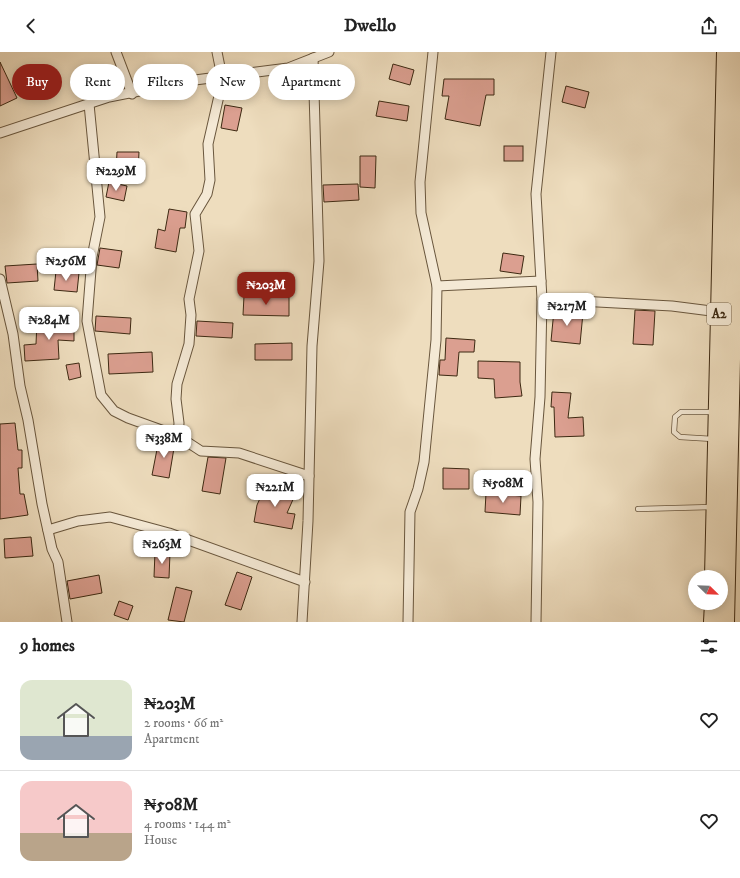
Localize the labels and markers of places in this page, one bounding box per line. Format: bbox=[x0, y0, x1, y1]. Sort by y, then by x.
pin: ₦229M bbox=[88, 158, 144, 192]
pin: ₦256M bbox=[38, 248, 94, 282]
pin: ₦203M bbox=[238, 272, 294, 306]
pin: ₦217M bbox=[539, 293, 595, 327]
pin: ₦284M bbox=[21, 307, 77, 341]
pin: ₦338M bbox=[136, 425, 192, 459]
pin: ₦508M bbox=[475, 470, 531, 504]
pin: ₦221M bbox=[247, 474, 303, 508]
pin: ₦263M bbox=[134, 531, 190, 565]

